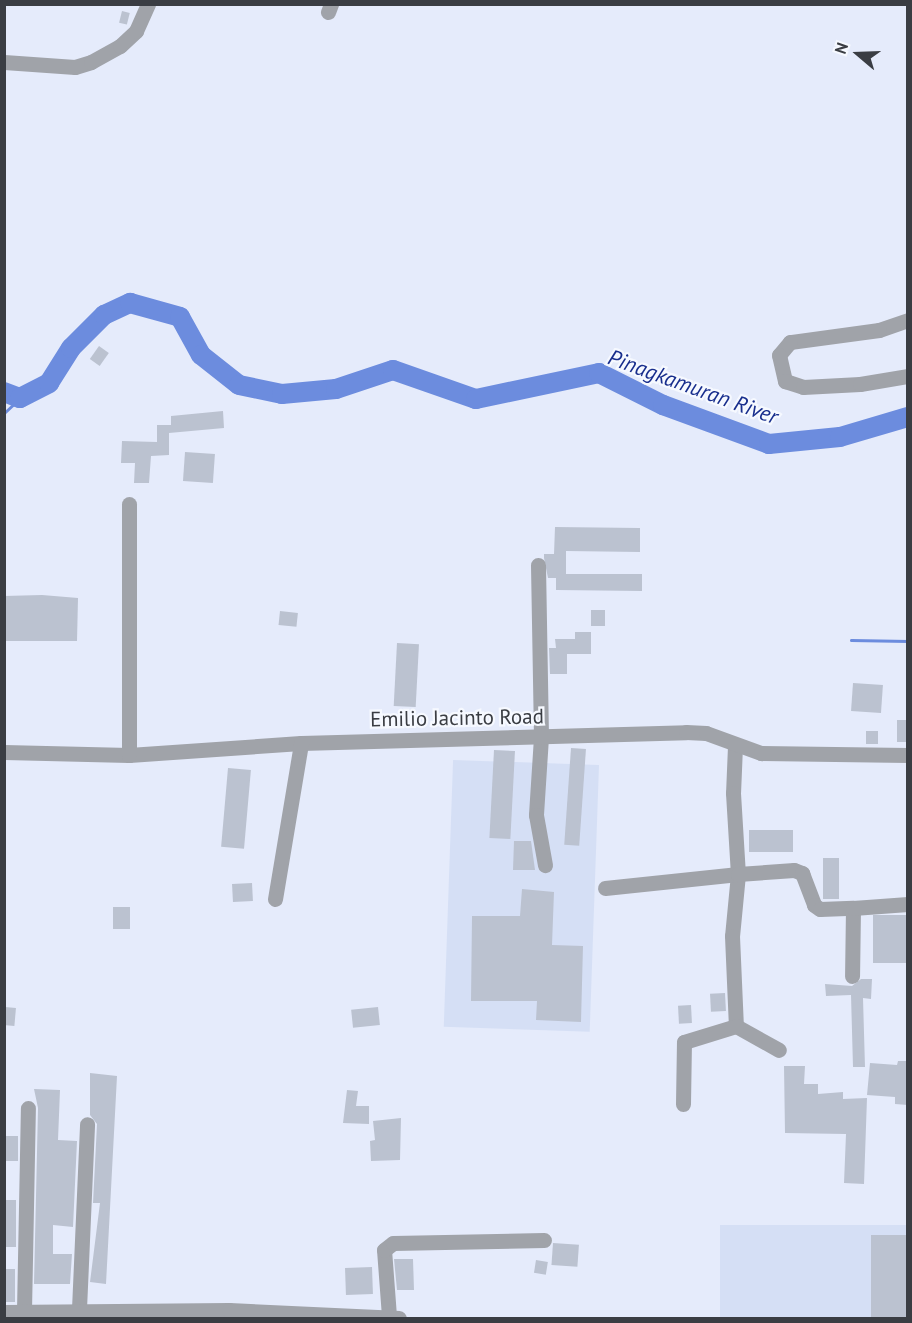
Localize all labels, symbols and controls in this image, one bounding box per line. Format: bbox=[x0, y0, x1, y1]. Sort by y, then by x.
north arrow bbox=[828, 24, 888, 84]
text: N bbox=[830, 40, 852, 56]
water label: Pinagkamuran River bbox=[605, 344, 781, 430]
street label: Emilio Jacinto Road bbox=[370, 704, 544, 732]

